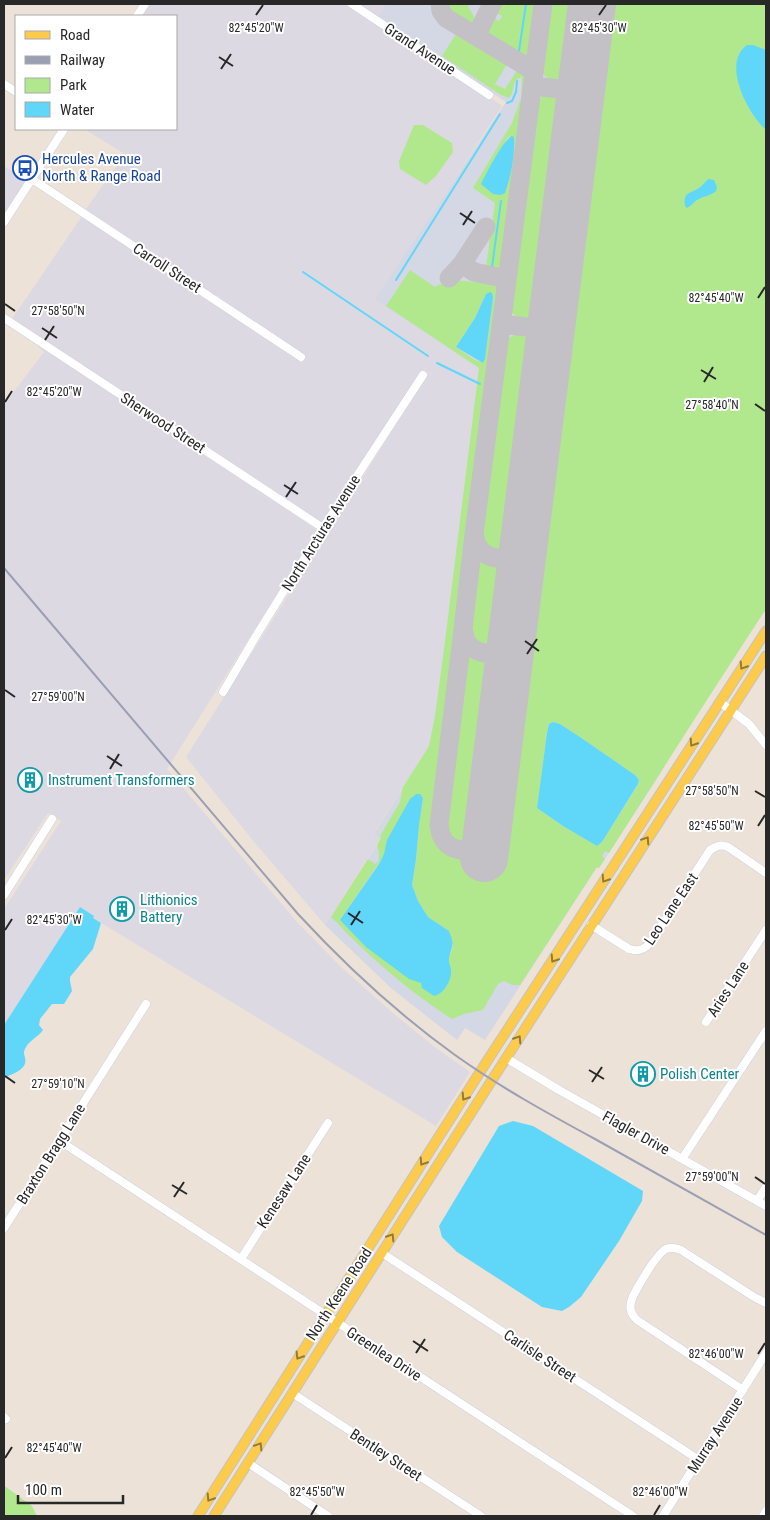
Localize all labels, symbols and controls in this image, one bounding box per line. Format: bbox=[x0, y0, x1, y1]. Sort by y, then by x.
legend bbox=[15, 15, 178, 130]
street label: Grand Avenue bbox=[381, 19, 459, 79]
text: 82°45'20"W bbox=[228, 21, 284, 35]
text: 82°45'30"W bbox=[571, 21, 627, 35]
text: Road bbox=[60, 26, 90, 44]
text: Railway bbox=[60, 51, 105, 69]
text: Park bbox=[60, 76, 87, 94]
text: Water bbox=[60, 101, 95, 119]
place label: Hercules Avenue North & Range Road bbox=[42, 150, 161, 185]
bus stop icon: Hercules Avenue North & Range Road bbox=[12, 155, 38, 181]
street label: Carroll Street bbox=[130, 239, 204, 297]
text: 82°45'40"W bbox=[688, 291, 744, 305]
text: 27°58'50"N bbox=[31, 304, 85, 318]
text: 82°45'20"W bbox=[26, 385, 82, 399]
street label: Sherwood Street bbox=[117, 389, 209, 457]
text: 27°58'40"N bbox=[685, 398, 739, 412]
street label: North Arcturas Avenue bbox=[278, 472, 364, 594]
one-way arrow bbox=[740, 661, 749, 670]
text: 27°59'00"N bbox=[31, 690, 85, 704]
one-way arrow bbox=[690, 737, 699, 747]
building icon: Instrument Transformers bbox=[17, 767, 43, 793]
place label: Instrument Transformers bbox=[48, 771, 195, 789]
text: 27°58'50"N bbox=[685, 784, 739, 798]
text: 82°45'50"W bbox=[688, 819, 744, 833]
one-way arrow bbox=[640, 837, 650, 846]
street label: Leo Lane East bbox=[640, 870, 702, 948]
one-way arrow bbox=[602, 874, 611, 883]
place label: Lithionics Battery bbox=[140, 891, 198, 926]
building icon: Lithionics Battery bbox=[109, 896, 135, 922]
text: 82°45'30"W bbox=[26, 913, 82, 927]
one-way arrow bbox=[551, 953, 560, 962]
street label: Aries Lane bbox=[703, 958, 753, 1020]
one-way arrow bbox=[512, 1035, 521, 1044]
building icon: Polish Center bbox=[630, 1061, 656, 1087]
place label: Polish Center bbox=[660, 1065, 739, 1083]
text: 27°59'10"N bbox=[31, 1077, 85, 1091]
one-way arrow bbox=[462, 1091, 471, 1100]
street label: Braxton Bragg Lane bbox=[13, 1100, 89, 1208]
street label: Flagler Drive bbox=[599, 1107, 673, 1159]
street label: Kenesaw Lane bbox=[253, 1150, 315, 1232]
one-way arrow bbox=[420, 1157, 429, 1166]
text: 27°59'00"N bbox=[685, 1170, 739, 1184]
one-way arrow bbox=[385, 1234, 395, 1243]
street label: North Keene Road bbox=[302, 1244, 376, 1344]
street label: Greenlea Drive bbox=[343, 1323, 425, 1385]
street label: Carlisle Street bbox=[500, 1326, 580, 1386]
text: 82°46'00"W bbox=[688, 1347, 744, 1361]
one-way arrow bbox=[296, 1351, 305, 1360]
street label: Murray Avenue bbox=[684, 1393, 746, 1477]
street label: Bentley Street bbox=[347, 1425, 425, 1485]
text: 82°45'40"W bbox=[26, 1441, 82, 1455]
one-way arrow bbox=[253, 1442, 262, 1451]
scale bar bbox=[18, 1472, 122, 1504]
text: 100 m bbox=[25, 1481, 62, 1499]
text: 82°45'50"W bbox=[289, 1485, 345, 1499]
text: 82°46'00"W bbox=[632, 1485, 688, 1499]
one-way arrow bbox=[206, 1492, 216, 1501]

